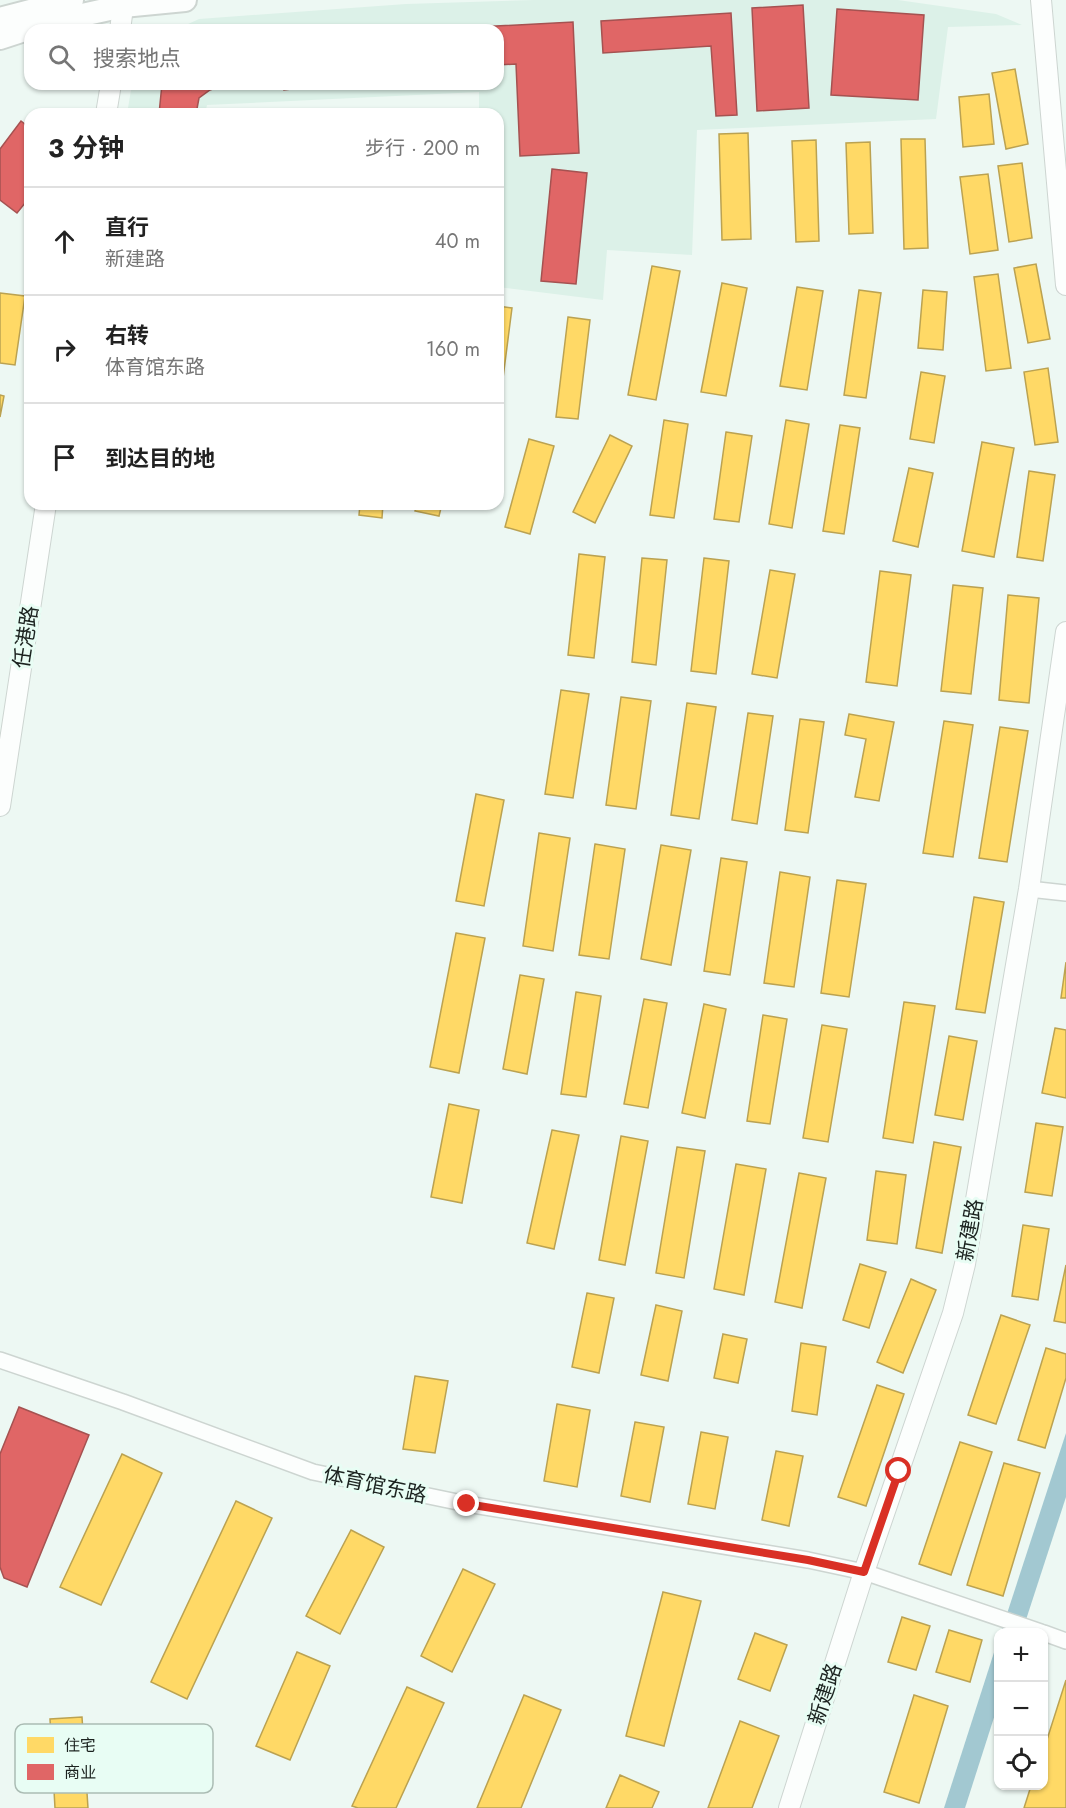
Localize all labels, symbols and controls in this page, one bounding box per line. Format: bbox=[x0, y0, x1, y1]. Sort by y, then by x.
search box bbox=[24, 24, 504, 90]
icon: search bbox=[45, 41, 78, 74]
text: 搜索地点 bbox=[93, 42, 181, 74]
text: 3 分钟 bbox=[48, 129, 124, 167]
text: 步行 · 200 m bbox=[365, 134, 480, 163]
text: 直行 bbox=[105, 211, 149, 243]
icon: ahead bbox=[48, 225, 81, 258]
text: 40 m bbox=[435, 227, 480, 256]
text: 新建路 bbox=[105, 245, 165, 274]
text: 右转 bbox=[105, 319, 149, 351]
icon: right bbox=[48, 333, 81, 366]
text: 160 m bbox=[426, 335, 480, 364]
text: 体育馆东路 bbox=[105, 353, 205, 382]
icon: arrive bbox=[48, 441, 81, 474]
text: 到达目的地 bbox=[105, 442, 215, 474]
street label: 任港路 bbox=[6, 604, 46, 670]
street label: 新建路 bbox=[950, 1196, 990, 1264]
route start bbox=[885, 1457, 911, 1483]
street label: 体育馆东路 bbox=[321, 1459, 429, 1511]
route end bbox=[453, 1490, 479, 1516]
map controls bbox=[994, 1628, 1048, 1790]
button: + bbox=[994, 1628, 1048, 1682]
street label: 新建路 bbox=[801, 1659, 849, 1729]
button: − bbox=[994, 1682, 1048, 1736]
legend bbox=[15, 1724, 213, 1793]
text: 住宅 bbox=[64, 1734, 96, 1757]
button: locate bbox=[994, 1736, 1048, 1790]
text: 商业 bbox=[64, 1761, 96, 1784]

